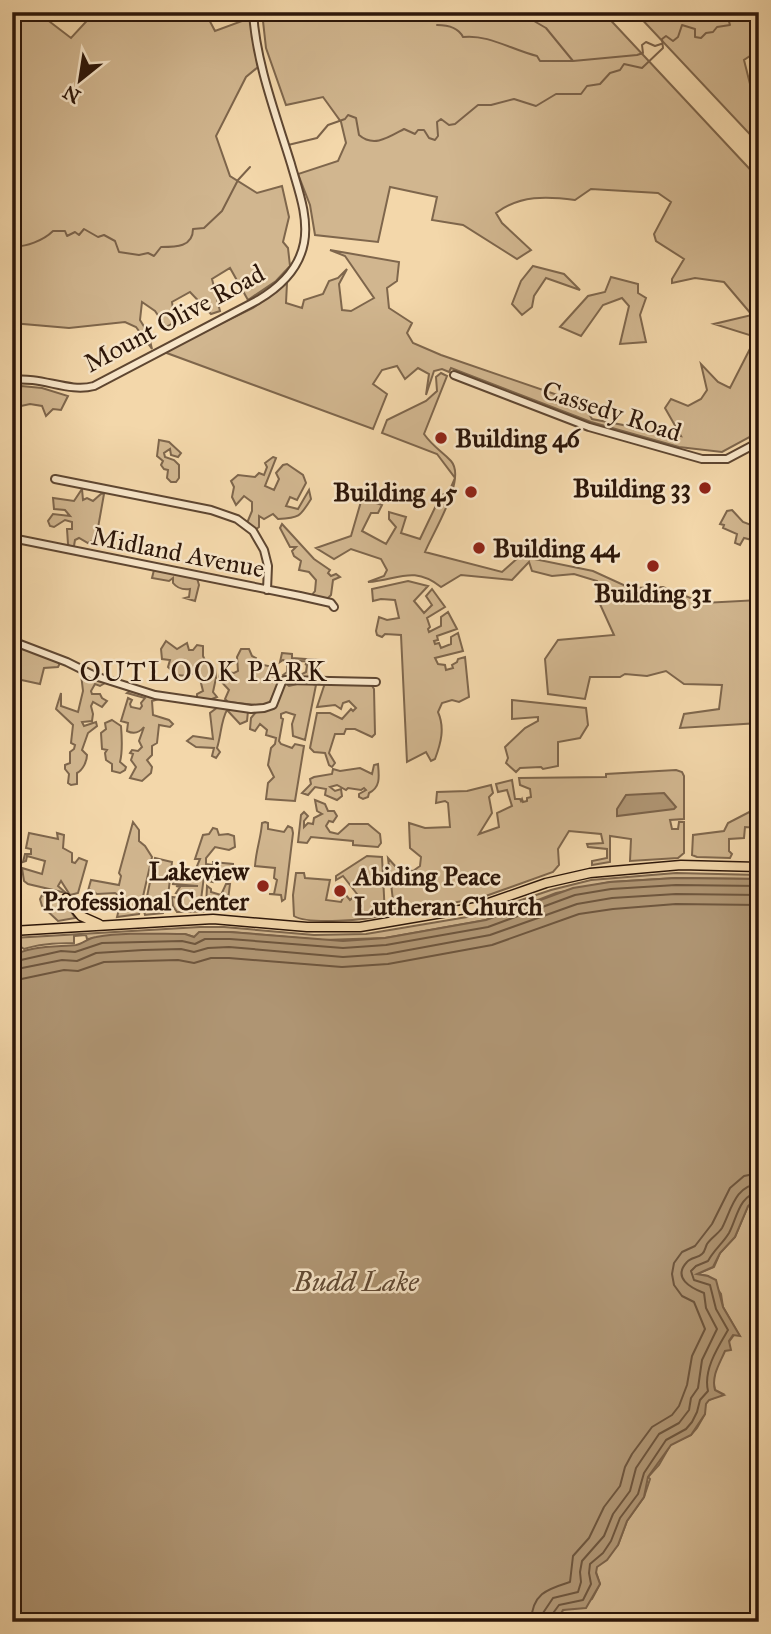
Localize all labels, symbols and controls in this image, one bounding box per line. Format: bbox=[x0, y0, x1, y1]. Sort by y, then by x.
north arrow bbox=[46, 46, 116, 116]
text: N bbox=[59, 80, 84, 108]
street label: Mount Olive Road bbox=[78, 257, 270, 379]
street label: Cassedy Road bbox=[538, 373, 686, 449]
place label: Building 46 bbox=[455, 422, 582, 455]
marker: Building 46 bbox=[433, 430, 449, 446]
place label: Building 33 bbox=[573, 472, 691, 505]
place label: Building 45 bbox=[333, 476, 458, 509]
marker: Building 33 bbox=[697, 480, 713, 496]
marker: Building 45 bbox=[463, 484, 479, 500]
street label: Midland Avenue bbox=[89, 520, 267, 584]
place label: Building 44 bbox=[493, 532, 621, 565]
marker: Building 44 bbox=[471, 540, 487, 556]
marker: Building 31 bbox=[645, 558, 661, 574]
place label: Building 31 bbox=[594, 577, 712, 610]
district label: OUTLOOK PARK bbox=[79, 654, 329, 689]
place label: Lakeview Professional Center bbox=[43, 855, 250, 917]
place label: Abiding Peace Lutheran Church bbox=[352, 860, 543, 922]
marker: Lakeview Professional Center bbox=[255, 878, 271, 894]
marker: Abiding Peace Lutheran Church bbox=[332, 883, 348, 899]
water label: Budd Lake bbox=[291, 1264, 419, 1299]

